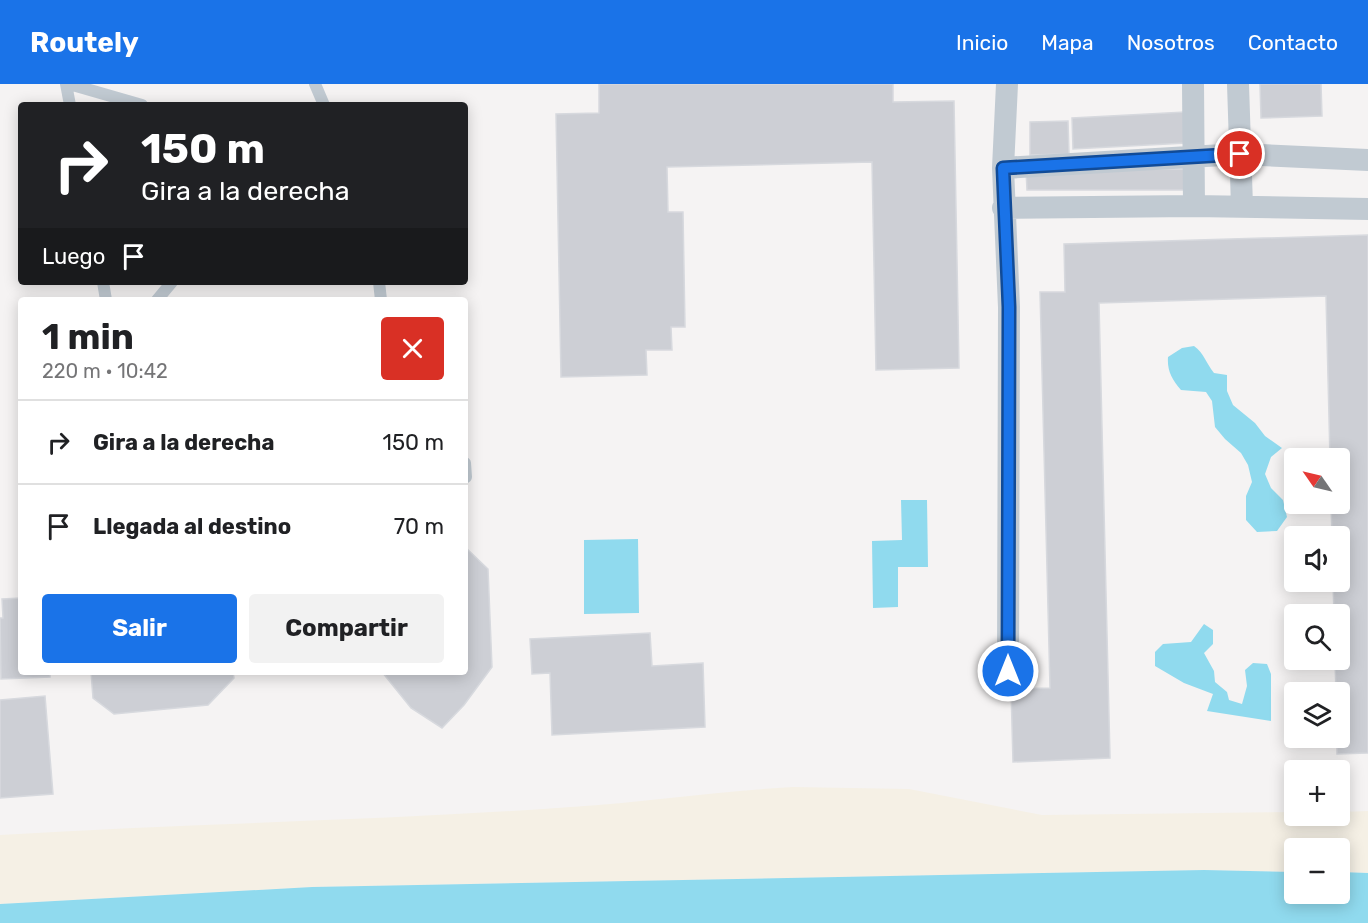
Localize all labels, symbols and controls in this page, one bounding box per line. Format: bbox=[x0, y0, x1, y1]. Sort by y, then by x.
text: Routely bbox=[30, 26, 139, 59]
text: Inicio bbox=[956, 30, 1008, 55]
text: Mapa bbox=[1041, 30, 1094, 55]
text: Nosotros bbox=[1127, 30, 1215, 55]
text: Contacto bbox=[1248, 30, 1338, 55]
text: 150 m bbox=[141, 124, 265, 174]
icon: right bbox=[42, 126, 120, 204]
pin bbox=[1214, 128, 1265, 179]
icon: arrive bbox=[1223, 137, 1256, 170]
text: Gira a la derecha bbox=[141, 175, 350, 207]
icon: arrive bbox=[117, 240, 150, 273]
text: Luego bbox=[42, 243, 105, 270]
text: 1 min bbox=[42, 315, 134, 358]
button: close bbox=[381, 317, 444, 380]
text: 220 m · 10:42 bbox=[42, 359, 168, 383]
icon: right bbox=[42, 426, 75, 459]
text: Gira a la derecha bbox=[93, 429, 274, 456]
text: 150 m bbox=[383, 429, 444, 456]
north arrow bbox=[1284, 448, 1350, 514]
map controls bbox=[1284, 448, 1350, 904]
icon: arrive bbox=[42, 510, 75, 543]
text: Llegada al destino bbox=[93, 513, 291, 540]
text: 70 m bbox=[394, 513, 444, 540]
button: sound bbox=[1284, 526, 1350, 592]
button: Salir bbox=[42, 594, 237, 663]
button: Compartir bbox=[249, 594, 444, 663]
button: search bbox=[1284, 604, 1350, 670]
position arrow bbox=[976, 639, 1040, 703]
button: layers bbox=[1284, 682, 1350, 748]
button: + bbox=[1284, 760, 1350, 826]
button: − bbox=[1284, 838, 1350, 904]

